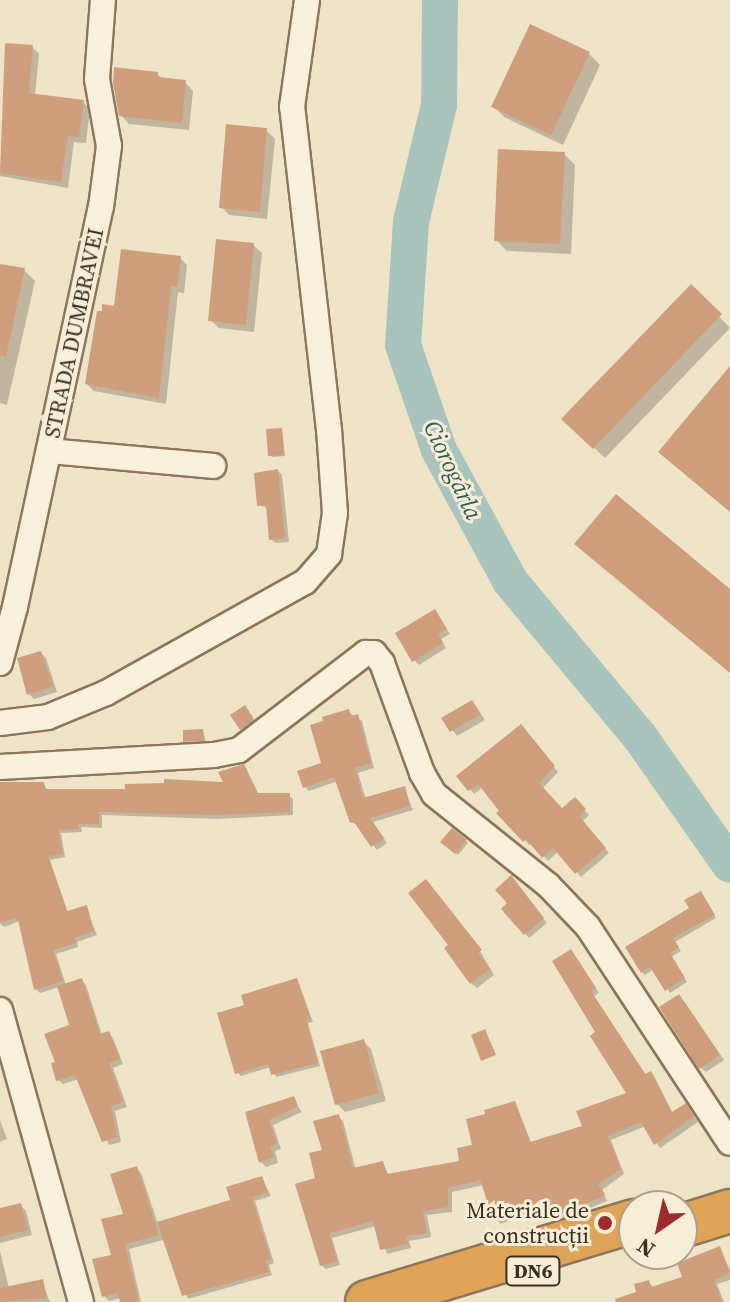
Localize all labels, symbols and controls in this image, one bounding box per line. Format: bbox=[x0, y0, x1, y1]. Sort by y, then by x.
street label: STRADA DUMBRAVEI bbox=[39, 225, 109, 441]
water label: Ciorogârla bbox=[418, 416, 488, 524]
north arrow bbox=[618, 1190, 698, 1270]
place label: Materiale de construcții bbox=[466, 1197, 589, 1248]
marker: Materiale de construcții bbox=[596, 1214, 614, 1232]
text: N bbox=[631, 1231, 661, 1265]
road number: DN6 bbox=[505, 1255, 561, 1287]

